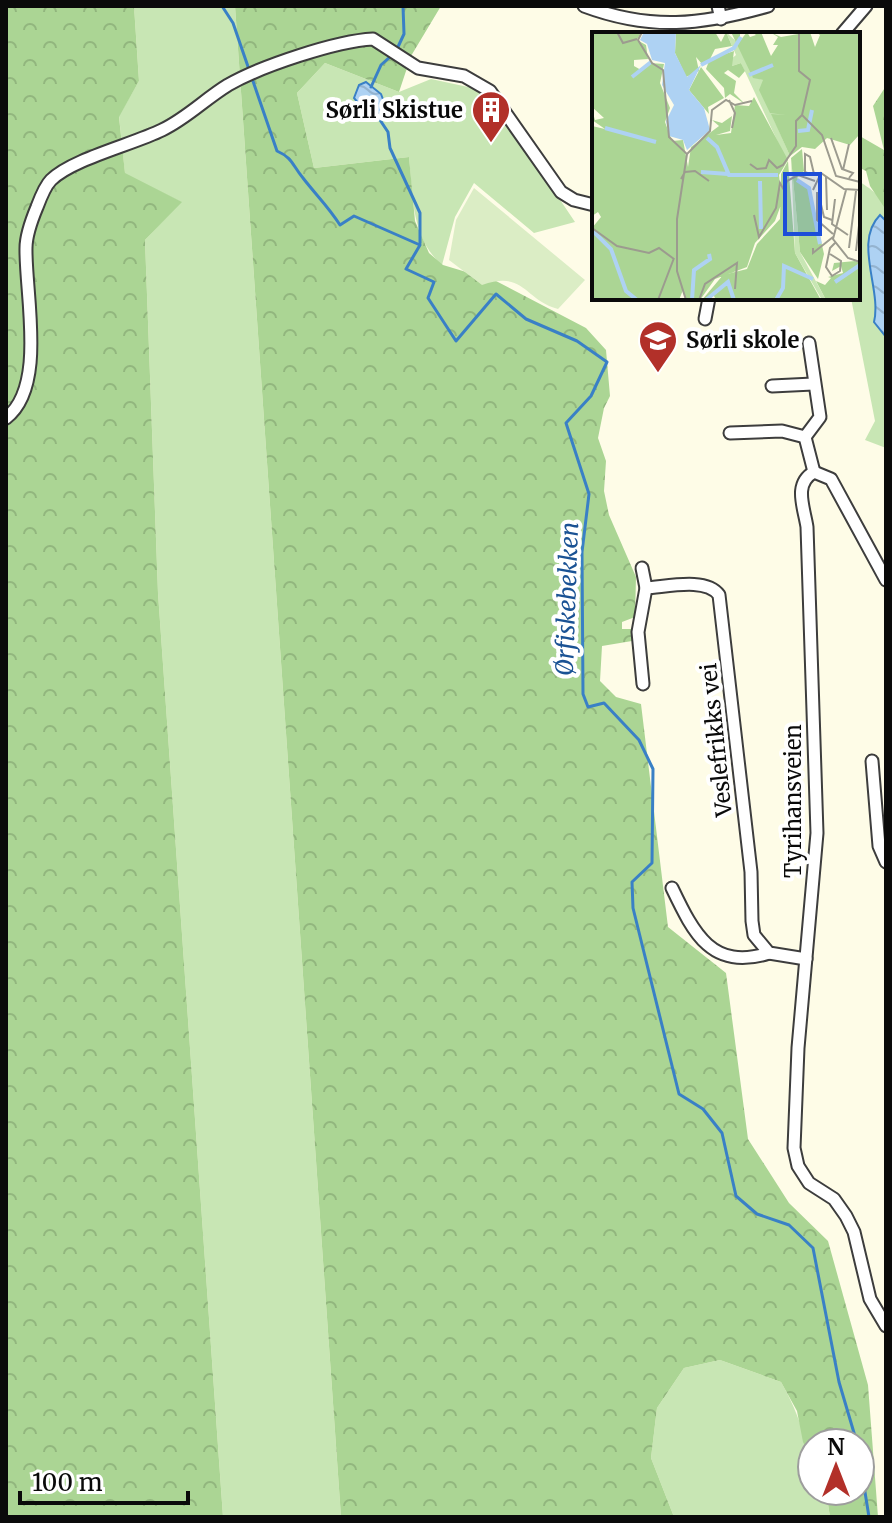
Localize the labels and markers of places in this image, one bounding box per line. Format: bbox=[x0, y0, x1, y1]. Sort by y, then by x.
building icon: Sørli Skistue bbox=[470, 89, 512, 144]
place label: Sørli Skistue bbox=[325, 96, 463, 124]
school or university icon: Sørli skole bbox=[637, 319, 679, 374]
place label: Sørli skole bbox=[686, 326, 799, 354]

